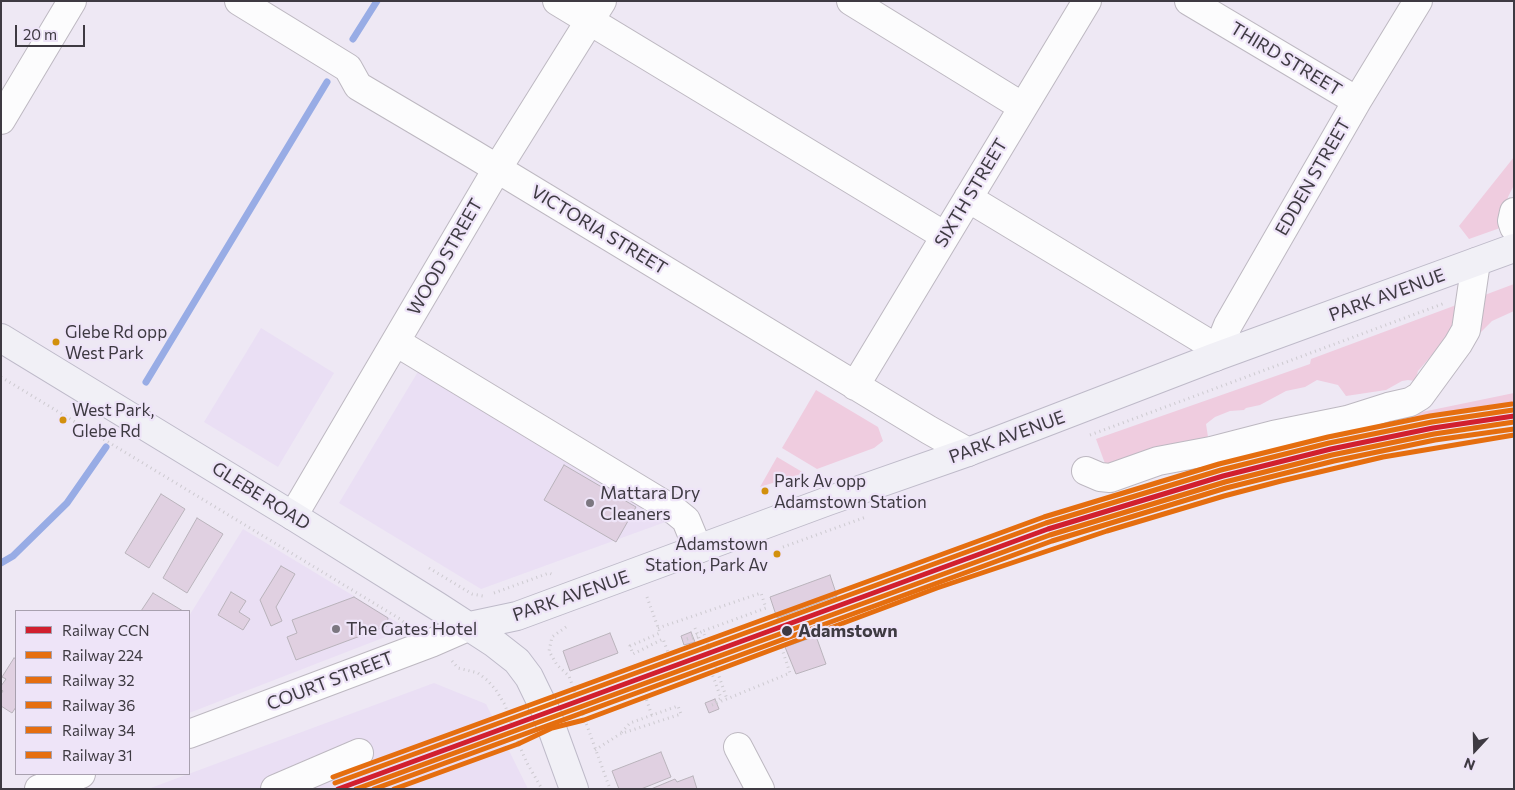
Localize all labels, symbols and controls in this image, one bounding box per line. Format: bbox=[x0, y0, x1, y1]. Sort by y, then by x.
scale bar bbox=[18, 15, 88, 47]
street label: THIRD STREET bbox=[1227, 17, 1345, 101]
text: 20 m bbox=[23, 25, 57, 43]
street label: EDDEN STREET bbox=[1271, 115, 1355, 239]
street label: SIXTH STREET bbox=[930, 135, 1012, 251]
street label: VICTORIA STREET bbox=[527, 181, 671, 279]
street label: WOOD STREET bbox=[403, 195, 487, 319]
street label: PARK AVENUE bbox=[1326, 264, 1448, 326]
place label: Glebe Rd opp West Park bbox=[65, 322, 167, 362]
marker: Glebe Rd opp West Park bbox=[51, 337, 61, 347]
place label: West Park, Glebe Rd bbox=[72, 400, 155, 440]
street label: PARK AVENUE bbox=[946, 406, 1068, 468]
marker: West Park, Glebe Rd bbox=[58, 415, 68, 425]
street label: GLEBE ROAD bbox=[208, 457, 314, 535]
place label: Park Av opp Adamstown Station bbox=[774, 471, 927, 511]
place label: Mattara Dry Cleaners bbox=[600, 482, 700, 524]
marker: Park Av opp Adamstown Station bbox=[760, 486, 770, 496]
marker: Mattara Dry Cleaners bbox=[584, 497, 596, 509]
place label: Adamstown Station, Park Av bbox=[645, 534, 768, 574]
marker: Adamstown Station, Park Av bbox=[772, 549, 782, 559]
street label: PARK AVENUE bbox=[510, 566, 632, 626]
legend bbox=[15, 610, 190, 775]
place label: The Gates Hotel bbox=[346, 618, 477, 640]
place label: Adamstown bbox=[798, 620, 898, 642]
text: Railway CCN bbox=[62, 621, 150, 639]
marker: The Gates Hotel bbox=[330, 623, 342, 635]
marker: Adamstown bbox=[780, 624, 794, 638]
text: Railway 224 bbox=[62, 646, 143, 664]
street label: COURT STREET bbox=[264, 647, 396, 715]
text: Railway 32 bbox=[62, 671, 135, 689]
text: Railway 36 bbox=[62, 696, 135, 714]
text: Railway 34 bbox=[62, 721, 135, 739]
north arrow bbox=[1450, 725, 1500, 775]
text: Railway 31 bbox=[62, 746, 133, 764]
text: N bbox=[1461, 755, 1477, 774]

